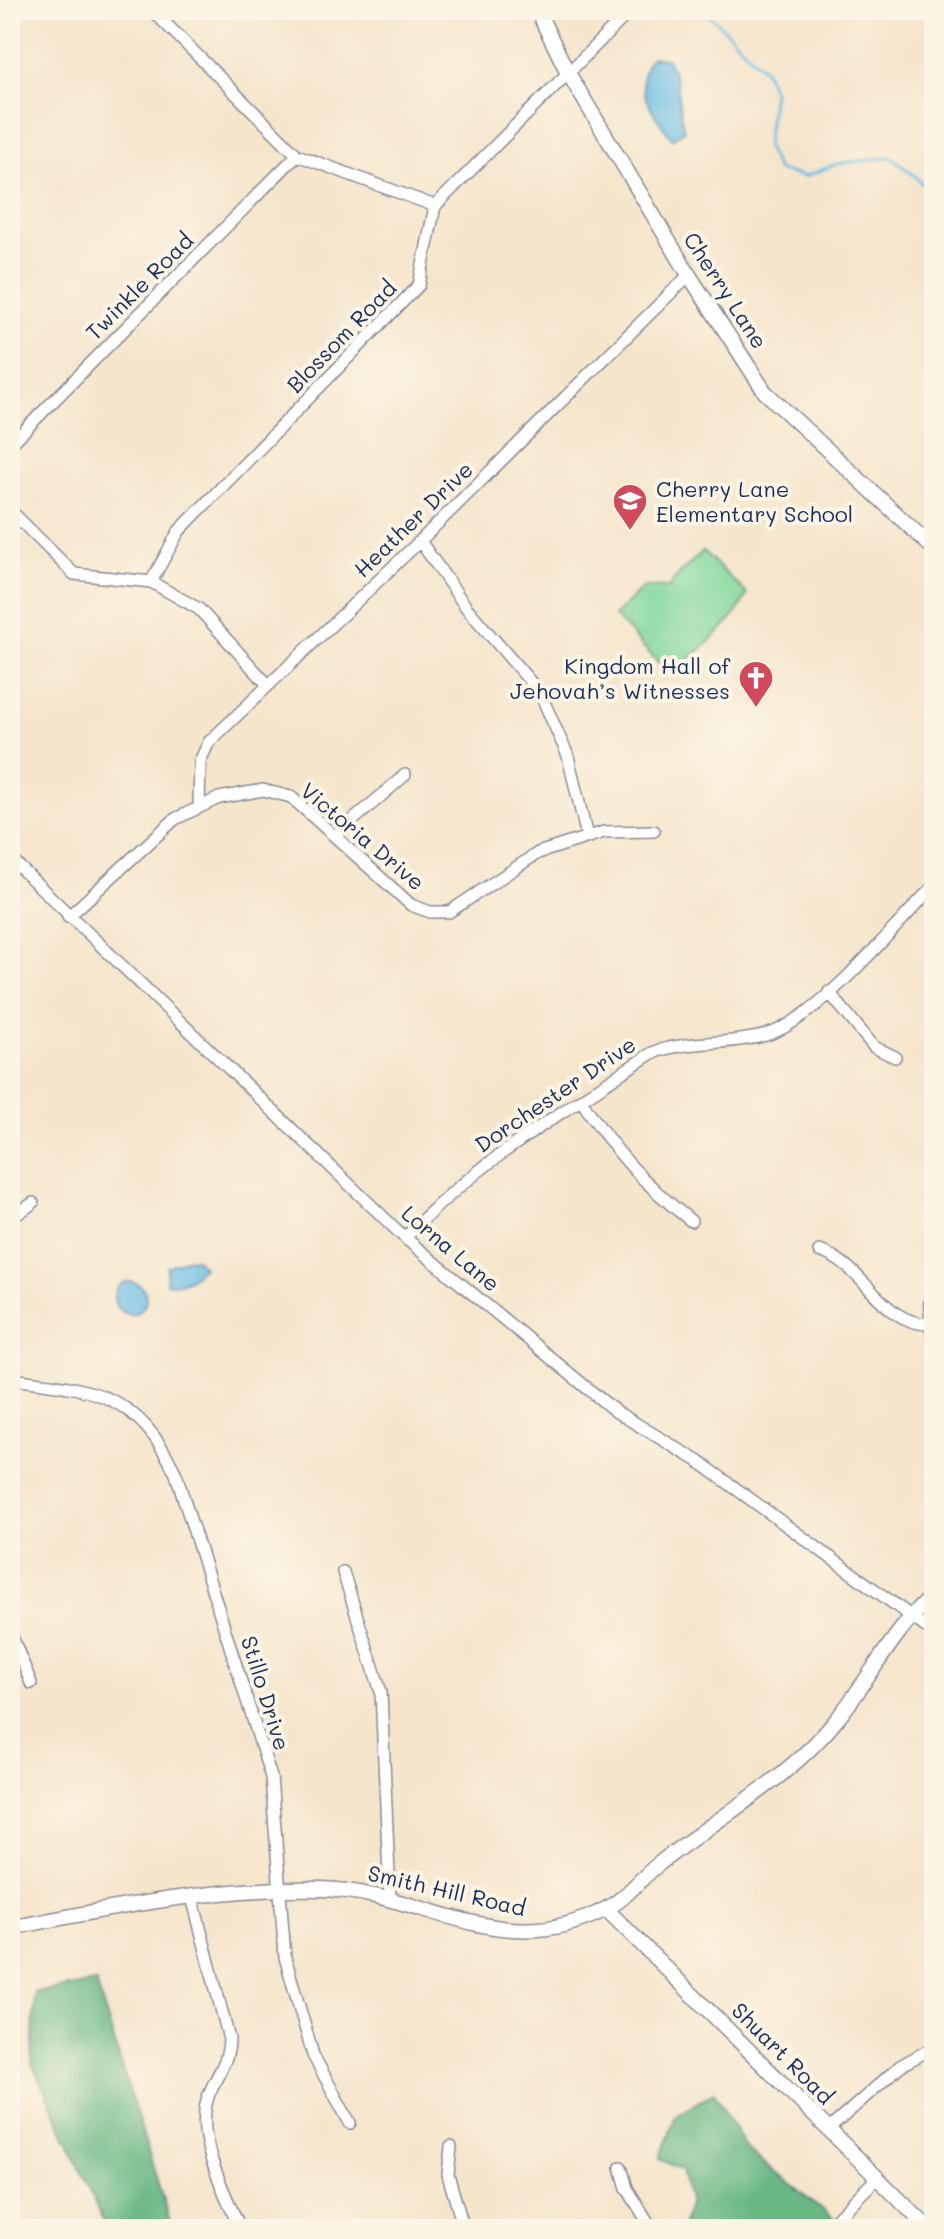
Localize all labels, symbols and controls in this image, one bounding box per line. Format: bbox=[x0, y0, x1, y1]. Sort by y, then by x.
street label: Twinkle Road bbox=[79, 226, 199, 346]
street label: Cherry Lane bbox=[678, 226, 774, 354]
street label: Blossom Road bbox=[280, 273, 402, 399]
street label: Heather Drive bbox=[347, 455, 479, 583]
place label: Cherry Lane Elementary School bbox=[656, 474, 853, 528]
school or university icon: Cherry Lane Elementary School bbox=[611, 482, 649, 532]
place label: Kingdom Hall of Jehovah’s Witnesses bbox=[510, 651, 730, 705]
church icon: Kingdom Hall of Jehovah’s Witnesses bbox=[737, 659, 775, 709]
street label: Victoria Drive bbox=[295, 776, 431, 896]
street label: Dorchester Drive bbox=[469, 1029, 641, 1159]
street label: Lorna Lane bbox=[396, 1198, 506, 1298]
street label: Stillo Drive bbox=[235, 1632, 297, 1754]
street label: Smith Hill Road bbox=[365, 1858, 529, 1922]
street label: Shuart Road bbox=[726, 1996, 840, 2110]

